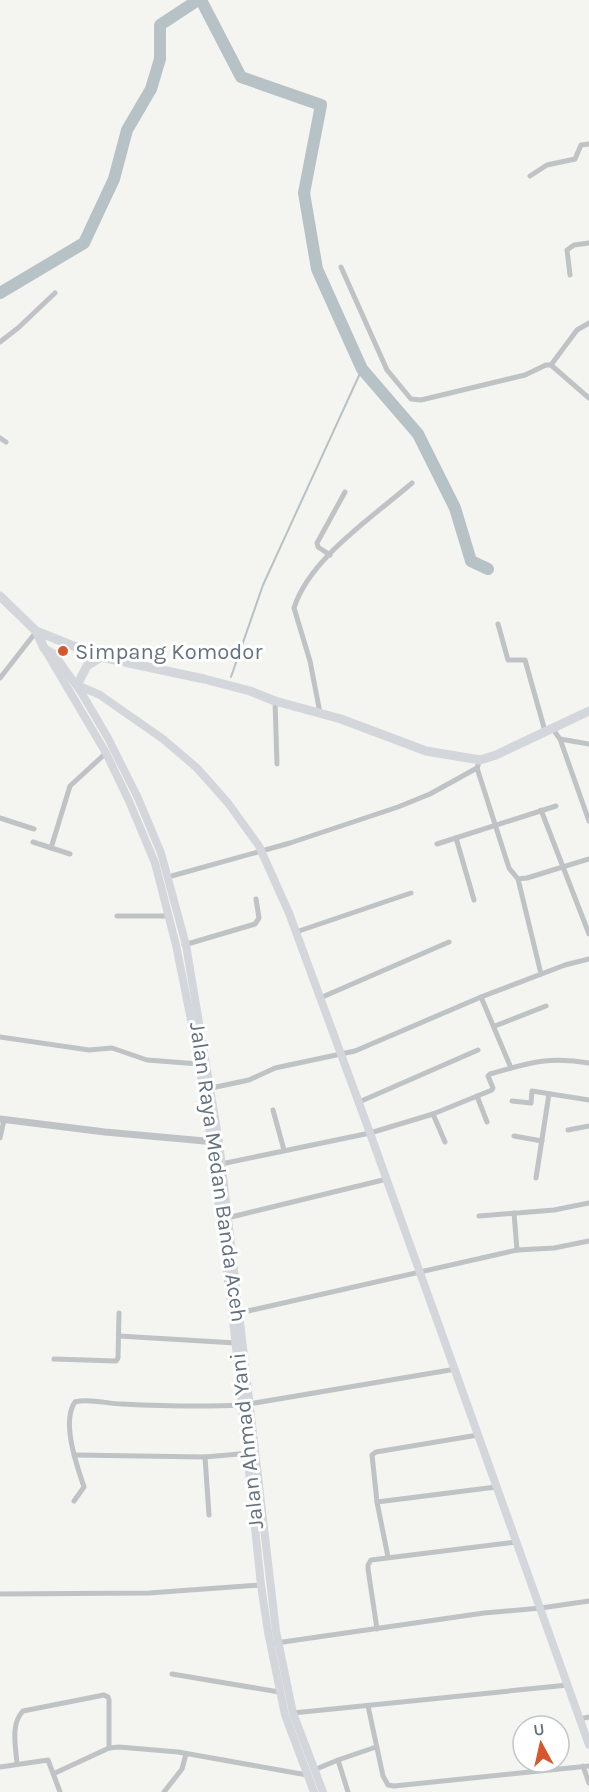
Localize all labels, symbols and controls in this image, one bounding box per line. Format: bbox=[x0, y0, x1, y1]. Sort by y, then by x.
place label: Simpang Komodor bbox=[75, 639, 262, 665]
marker: Simpang Komodor bbox=[56, 644, 70, 658]
street label: Jalan Raya Medan Banda Aceh bbox=[184, 1021, 252, 1324]
street label: Jalan Ahmad Yani bbox=[225, 1351, 269, 1530]
north arrow bbox=[511, 1714, 571, 1774]
text: U bbox=[532, 1719, 546, 1740]

